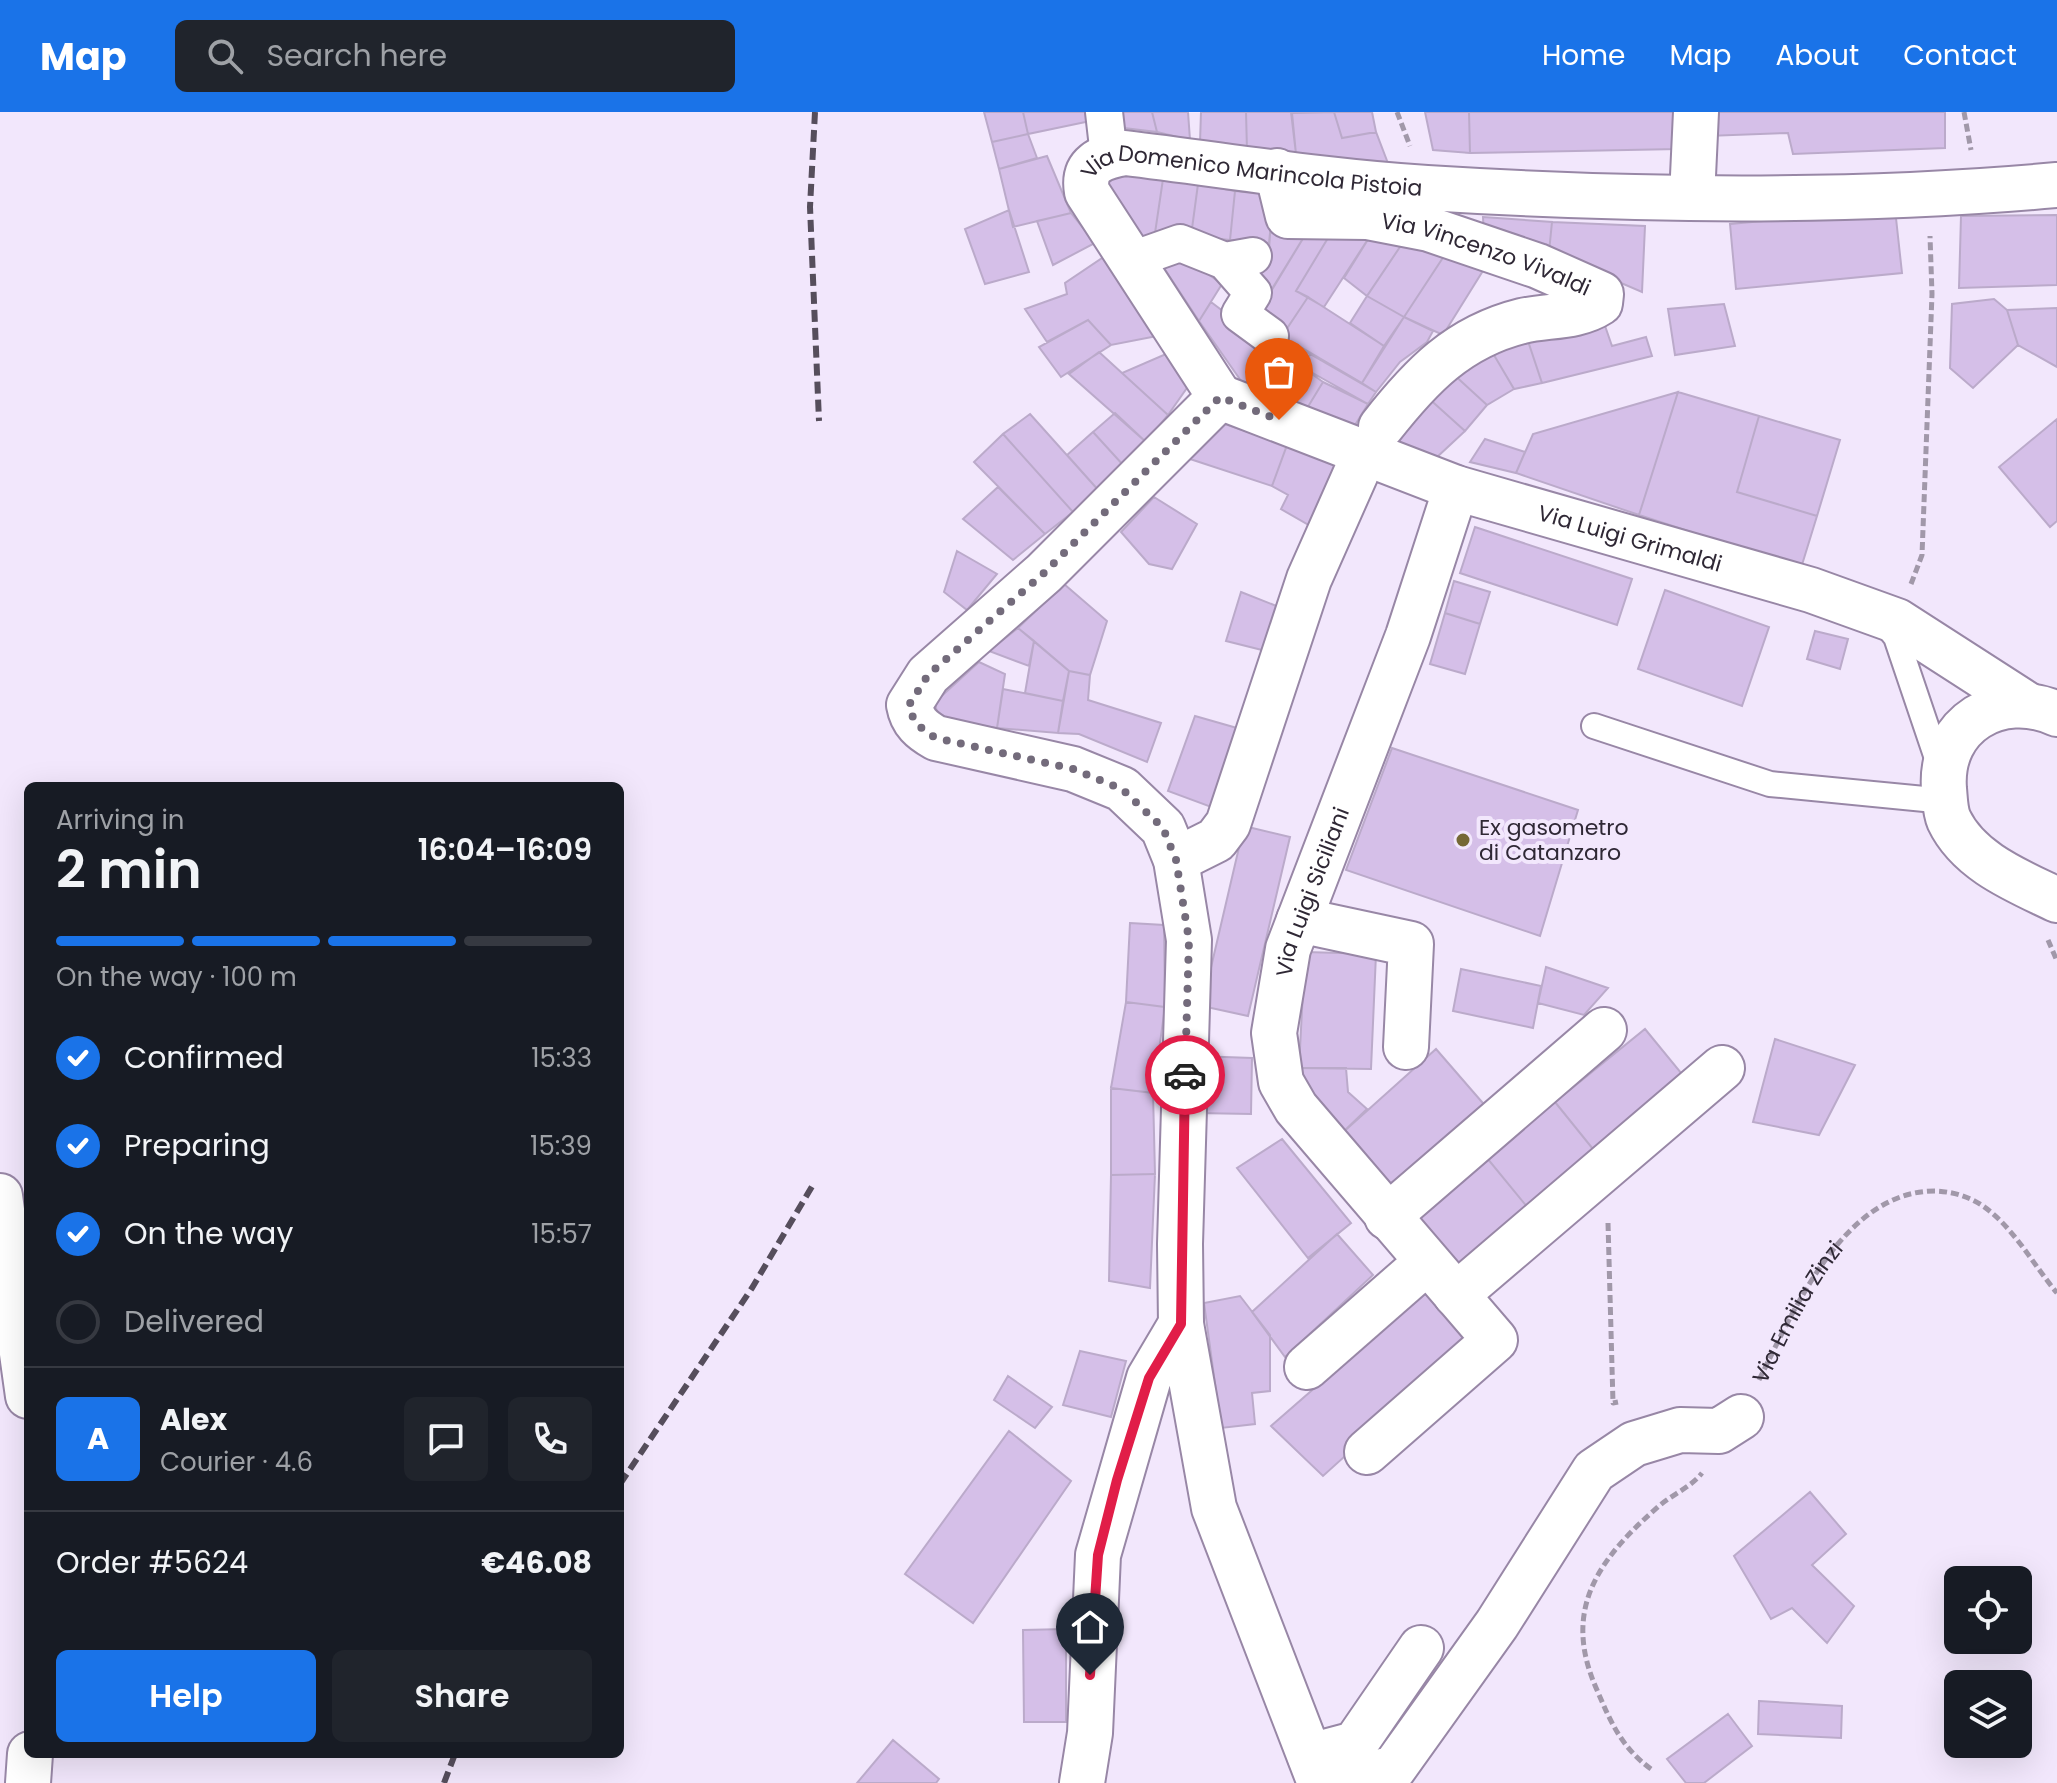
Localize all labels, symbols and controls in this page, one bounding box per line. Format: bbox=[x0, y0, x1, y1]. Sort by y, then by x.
search box bbox=[175, 20, 735, 92]
text: Map bbox=[40, 30, 127, 83]
icon: search bbox=[203, 34, 247, 78]
text: Search here bbox=[267, 34, 447, 77]
text: Home bbox=[1542, 36, 1625, 75]
text: Map bbox=[1669, 36, 1731, 75]
text: About bbox=[1775, 36, 1859, 75]
text: Contact bbox=[1903, 36, 2017, 75]
street label: Via Domenico Marincola Pistoia bbox=[1073, 137, 1424, 203]
street label: Via Vincenzo Vivaldi bbox=[1379, 205, 1596, 303]
pin bbox=[1245, 338, 1313, 420]
icon: bag bbox=[1257, 350, 1301, 394]
street label: Via Luigi Grimaldi bbox=[1534, 497, 1726, 579]
text: Arriving in bbox=[56, 802, 185, 838]
street label: Via Luigi Siciliani bbox=[1268, 803, 1356, 979]
place label: Ex gasometro di Catanzaro bbox=[1479, 812, 1629, 868]
text: 16:04–16:09 bbox=[418, 828, 592, 871]
marker: Ex gasometro di Catanzaro bbox=[1454, 831, 1472, 849]
text: 2 min bbox=[56, 833, 202, 906]
text: On the way · 100 m bbox=[56, 959, 297, 995]
courier bbox=[1145, 1035, 1225, 1115]
icon: check bbox=[56, 1036, 100, 1080]
text: Confirmed bbox=[124, 1036, 284, 1079]
text: 15:33 bbox=[531, 1040, 592, 1076]
icon: car bbox=[1163, 1053, 1207, 1097]
icon: check bbox=[56, 1124, 100, 1168]
text: Preparing bbox=[124, 1124, 270, 1167]
text: 15:39 bbox=[530, 1128, 592, 1164]
icon: check bbox=[56, 1212, 100, 1256]
text: On the way bbox=[124, 1212, 293, 1255]
text: 15:57 bbox=[531, 1216, 592, 1252]
street label: Via Emilia Zinzi bbox=[1744, 1234, 1850, 1388]
text: Delivered bbox=[124, 1300, 264, 1343]
button: chat bbox=[404, 1397, 488, 1481]
button: phone bbox=[508, 1397, 592, 1481]
text: Alex bbox=[160, 1398, 227, 1441]
text: A bbox=[87, 1417, 109, 1460]
text: Courier · 4.6 bbox=[160, 1444, 313, 1480]
text: Order #5624 bbox=[56, 1541, 248, 1584]
text: €46.08 bbox=[481, 1541, 592, 1584]
map controls bbox=[1944, 1566, 2032, 1758]
button: locate bbox=[1944, 1566, 2032, 1654]
pin bbox=[1056, 1593, 1124, 1675]
icon: home bbox=[1068, 1605, 1112, 1649]
button: Help bbox=[56, 1650, 316, 1742]
button: Share bbox=[332, 1650, 592, 1742]
button: layers bbox=[1944, 1670, 2032, 1758]

